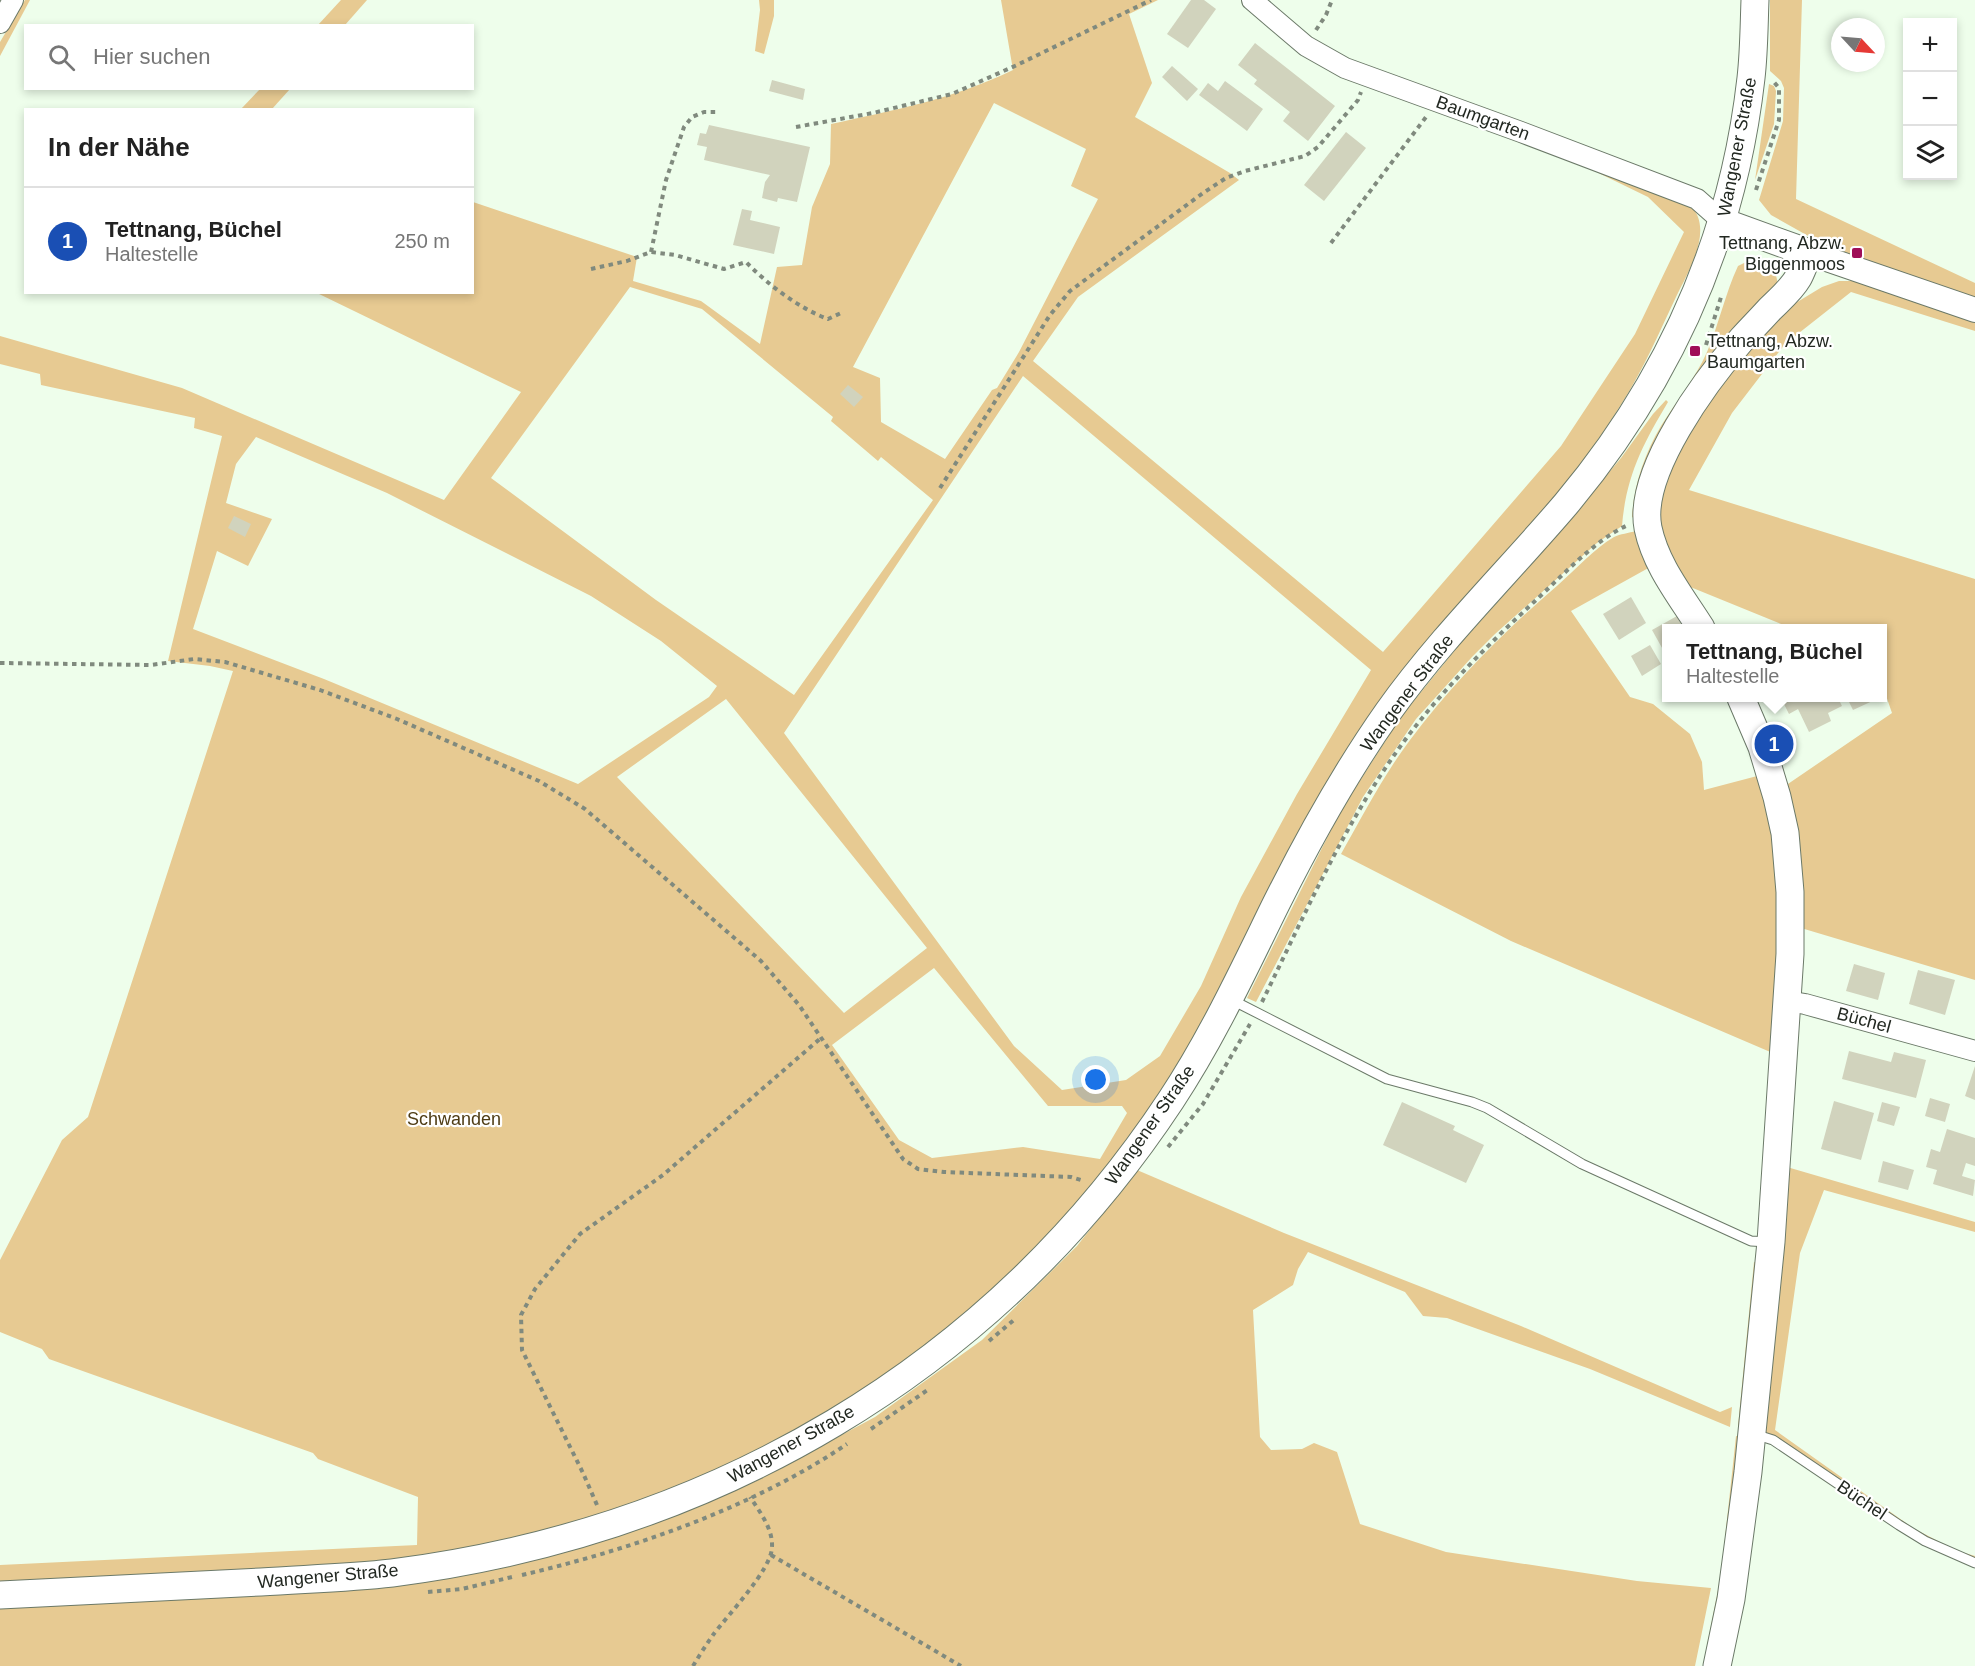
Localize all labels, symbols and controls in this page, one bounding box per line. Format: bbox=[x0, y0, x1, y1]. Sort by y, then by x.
north arrow bbox=[1831, 18, 1885, 72]
map controls bbox=[1903, 18, 1957, 180]
button: + bbox=[1903, 18, 1957, 72]
search box bbox=[24, 24, 474, 90]
icon: search bbox=[45, 41, 78, 74]
text: Hier suchen bbox=[93, 44, 210, 69]
button: − bbox=[1903, 72, 1957, 126]
street label: Wangener Straße bbox=[1714, 76, 1760, 218]
street label: Baumgarten bbox=[1434, 92, 1532, 144]
button: layers bbox=[1903, 126, 1957, 180]
text: In der Nähe bbox=[48, 132, 190, 162]
text: Tettnang, Büchel bbox=[105, 217, 282, 242]
text: 1 bbox=[62, 230, 73, 252]
text: 250 m bbox=[394, 230, 450, 252]
place label: Tettnang, Abzw. Biggenmoos bbox=[1719, 233, 1845, 274]
text: Haltestelle bbox=[105, 243, 198, 265]
marker: Tettnang, Abzw. Biggenmoos bbox=[1850, 246, 1864, 260]
place label: Tettnang, Abzw. Baumgarten bbox=[1707, 331, 1833, 372]
marker: Tettnang, Abzw. Baumgarten bbox=[1688, 344, 1702, 358]
popup bbox=[1662, 624, 1887, 702]
street label: Wangener Straße bbox=[1356, 631, 1458, 755]
text: Tettnang, Büchel bbox=[1686, 639, 1863, 664]
text: Haltestelle bbox=[1686, 665, 1779, 687]
pin: 1 bbox=[1754, 722, 1794, 766]
street label: Büchel bbox=[1835, 1003, 1893, 1037]
street label: Wangener Straße bbox=[1101, 1061, 1199, 1189]
your location bbox=[1081, 1065, 1110, 1094]
park label: Schwanden bbox=[407, 1109, 501, 1129]
street label: Wangener Straße bbox=[724, 1401, 858, 1487]
street label: Büchel bbox=[1834, 1476, 1890, 1524]
street label: Wangener Straße bbox=[257, 1560, 399, 1592]

